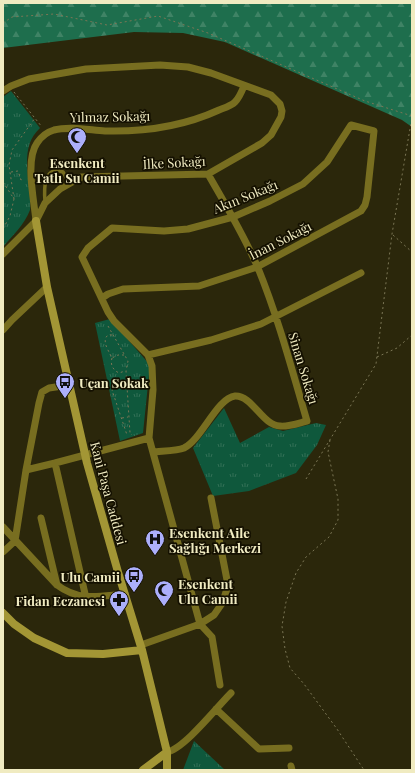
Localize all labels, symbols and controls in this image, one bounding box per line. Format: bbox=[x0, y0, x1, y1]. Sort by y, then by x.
street label: Yılmaz Sokağı bbox=[69, 107, 151, 125]
mosque icon: Esenkent Tatlı Su Camii bbox=[66, 126, 88, 154]
street label: İlke Sokağı bbox=[142, 152, 206, 172]
place label: Esenkent Tatlı Su Camii bbox=[34, 154, 120, 186]
street label: Akın Sokağı bbox=[209, 175, 280, 217]
street label: İnan Sokağı bbox=[246, 217, 314, 263]
street label: Sinan Sokağı bbox=[285, 330, 323, 406]
bus stop icon: Uçan Sokak bbox=[54, 371, 76, 399]
place label: Uçan Sokak bbox=[79, 374, 149, 391]
street label: Kani Paşa Caddesi bbox=[87, 440, 131, 547]
place label: Esenkent Aile Sağlığı Merkezi bbox=[169, 524, 261, 556]
hospital icon: Esenkent Aile Sağlığı Merkezi bbox=[144, 528, 166, 556]
bus stop icon: Ulu Camii bbox=[123, 565, 145, 593]
place label: Ulu Camii bbox=[60, 568, 120, 585]
place label: Esenkent Ulu Camii bbox=[178, 575, 238, 607]
mosque icon: Esenkent Ulu Camii bbox=[153, 579, 175, 607]
pharmacy icon: Fidan Eczanesi bbox=[108, 589, 130, 617]
place label: Fidan Eczanesi bbox=[16, 592, 105, 609]

